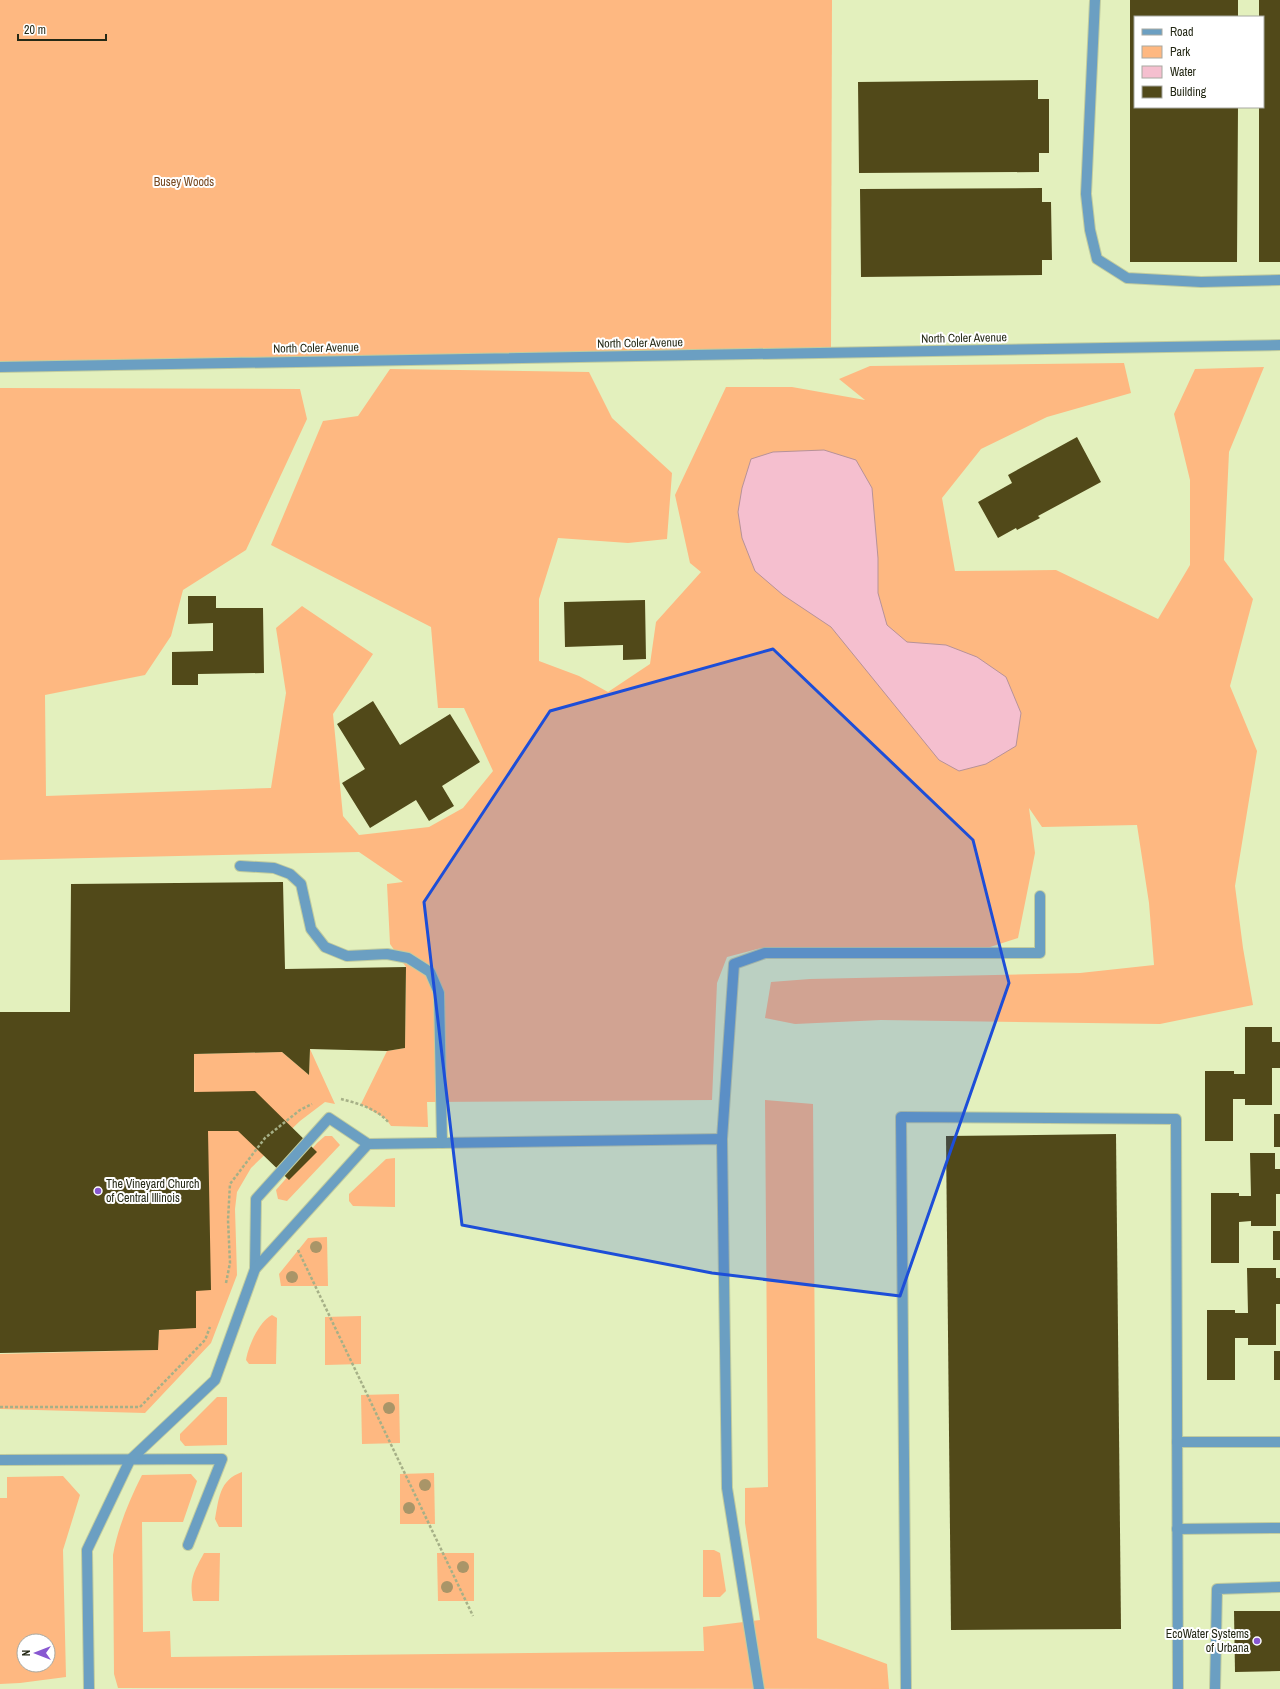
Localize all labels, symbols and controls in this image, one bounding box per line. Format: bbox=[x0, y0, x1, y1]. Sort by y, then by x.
scale bar bbox=[18, 16, 106, 42]
legend bbox=[1134, 16, 1264, 108]
text: 20 m bbox=[24, 22, 46, 38]
text: Road bbox=[1170, 24, 1194, 40]
text: Park bbox=[1170, 44, 1190, 60]
text: Water bbox=[1170, 64, 1197, 80]
text: Building bbox=[1170, 84, 1207, 100]
park label: Busey Woods bbox=[154, 174, 214, 190]
street label: North Coler Avenue bbox=[921, 329, 1007, 347]
street label: North Coler Avenue bbox=[597, 334, 683, 352]
street label: North Coler Avenue bbox=[273, 339, 359, 357]
place label: The Vineyard Church of Central Illinois bbox=[106, 1176, 199, 1206]
marker: The Vineyard Church of Central Illinois bbox=[93, 1186, 103, 1196]
place label: EcoWater Systems of Urbana bbox=[1166, 1626, 1250, 1656]
north arrow bbox=[16, 1633, 56, 1673]
marker: EcoWater Systems of Urbana bbox=[1252, 1636, 1262, 1646]
text: N bbox=[19, 1650, 33, 1656]

